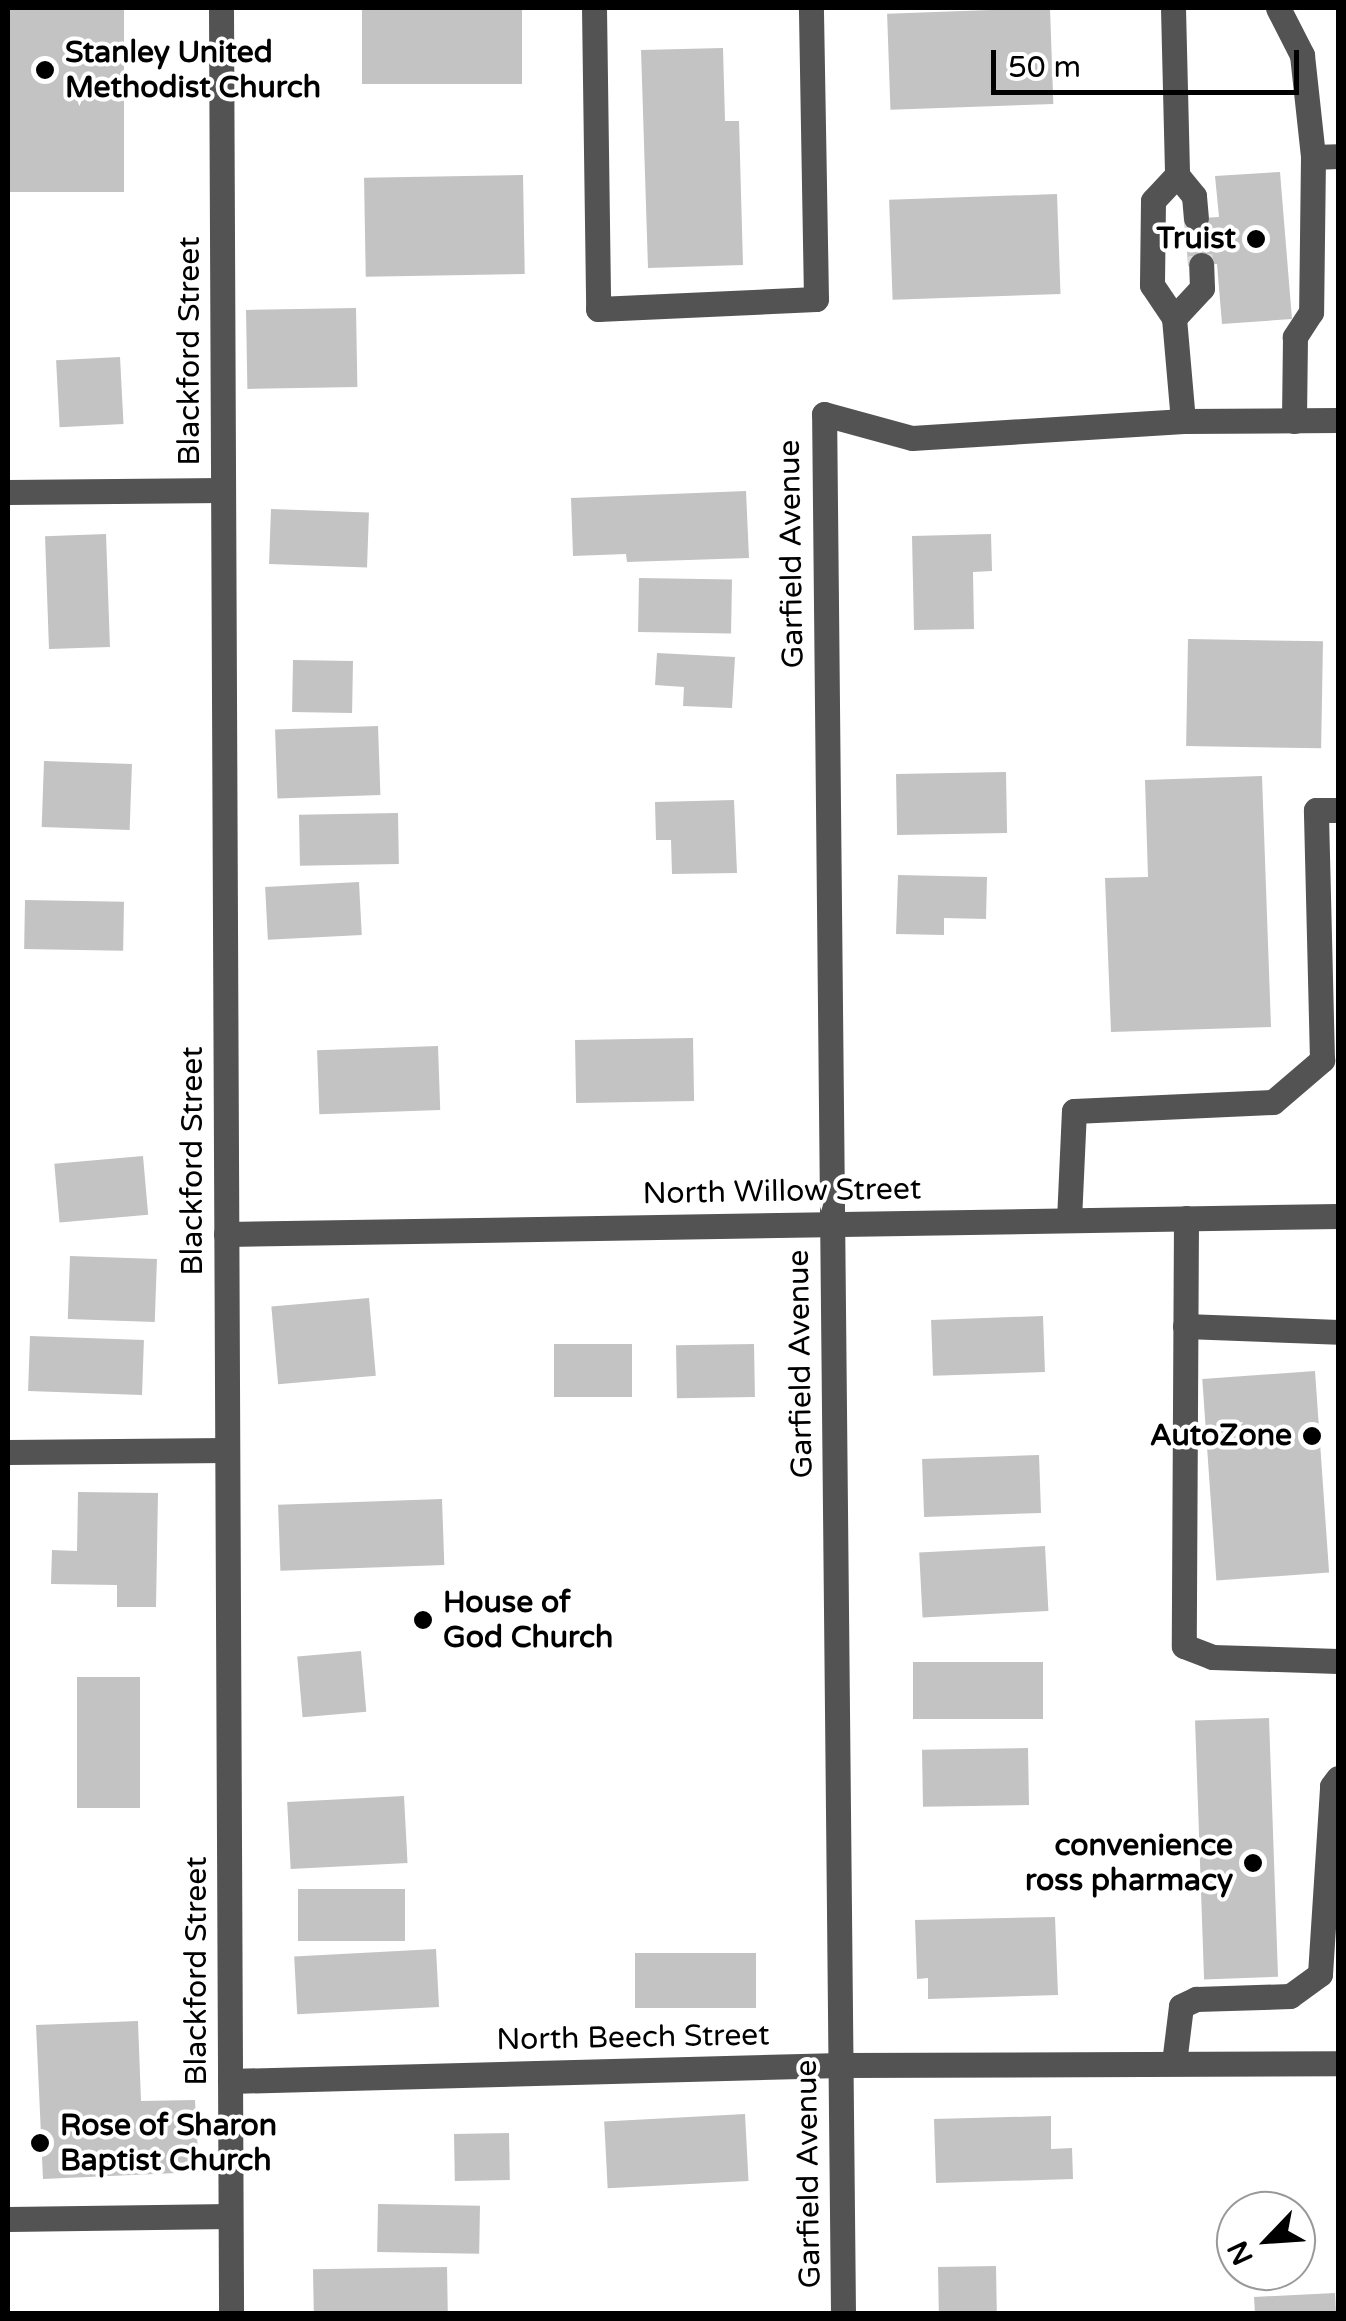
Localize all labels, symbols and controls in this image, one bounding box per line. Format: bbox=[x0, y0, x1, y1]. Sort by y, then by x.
scale bar bbox=[996, 30, 1304, 92]
place label: Stanley United Methodist Church bbox=[65, 35, 321, 106]
text: 50 m bbox=[1008, 49, 1081, 86]
marker: Stanley United Methodist Church bbox=[34, 59, 56, 81]
place label: Truist bbox=[1157, 221, 1236, 257]
marker: Truist bbox=[1245, 228, 1267, 250]
street label: Blackford Street bbox=[172, 236, 208, 466]
street label: Garfield Avenue bbox=[772, 439, 812, 669]
street label: Blackford Street bbox=[175, 1046, 211, 1276]
street label: North Willow Street bbox=[642, 1172, 922, 1212]
street label: Garfield Avenue bbox=[781, 1249, 821, 1479]
place label: AutoZone bbox=[1150, 1418, 1292, 1454]
marker: AutoZone bbox=[1301, 1425, 1323, 1447]
place label: House of God Church bbox=[443, 1585, 613, 1656]
marker: House of God Church bbox=[412, 1609, 434, 1631]
place label: convenience ross pharmacy bbox=[1025, 1828, 1233, 1898]
marker: convenience ross pharmacy bbox=[1242, 1852, 1264, 1874]
street label: Blackford Street bbox=[179, 1856, 215, 2086]
street label: North Beech Street bbox=[496, 2018, 770, 2058]
street label: Garfield Avenue bbox=[789, 2059, 829, 2289]
place label: Rose of Sharon Baptist Church bbox=[60, 2108, 277, 2178]
marker: Rose of Sharon Baptist Church bbox=[29, 2132, 51, 2154]
north arrow bbox=[1216, 2191, 1316, 2291]
text: N bbox=[1220, 2235, 1261, 2270]

